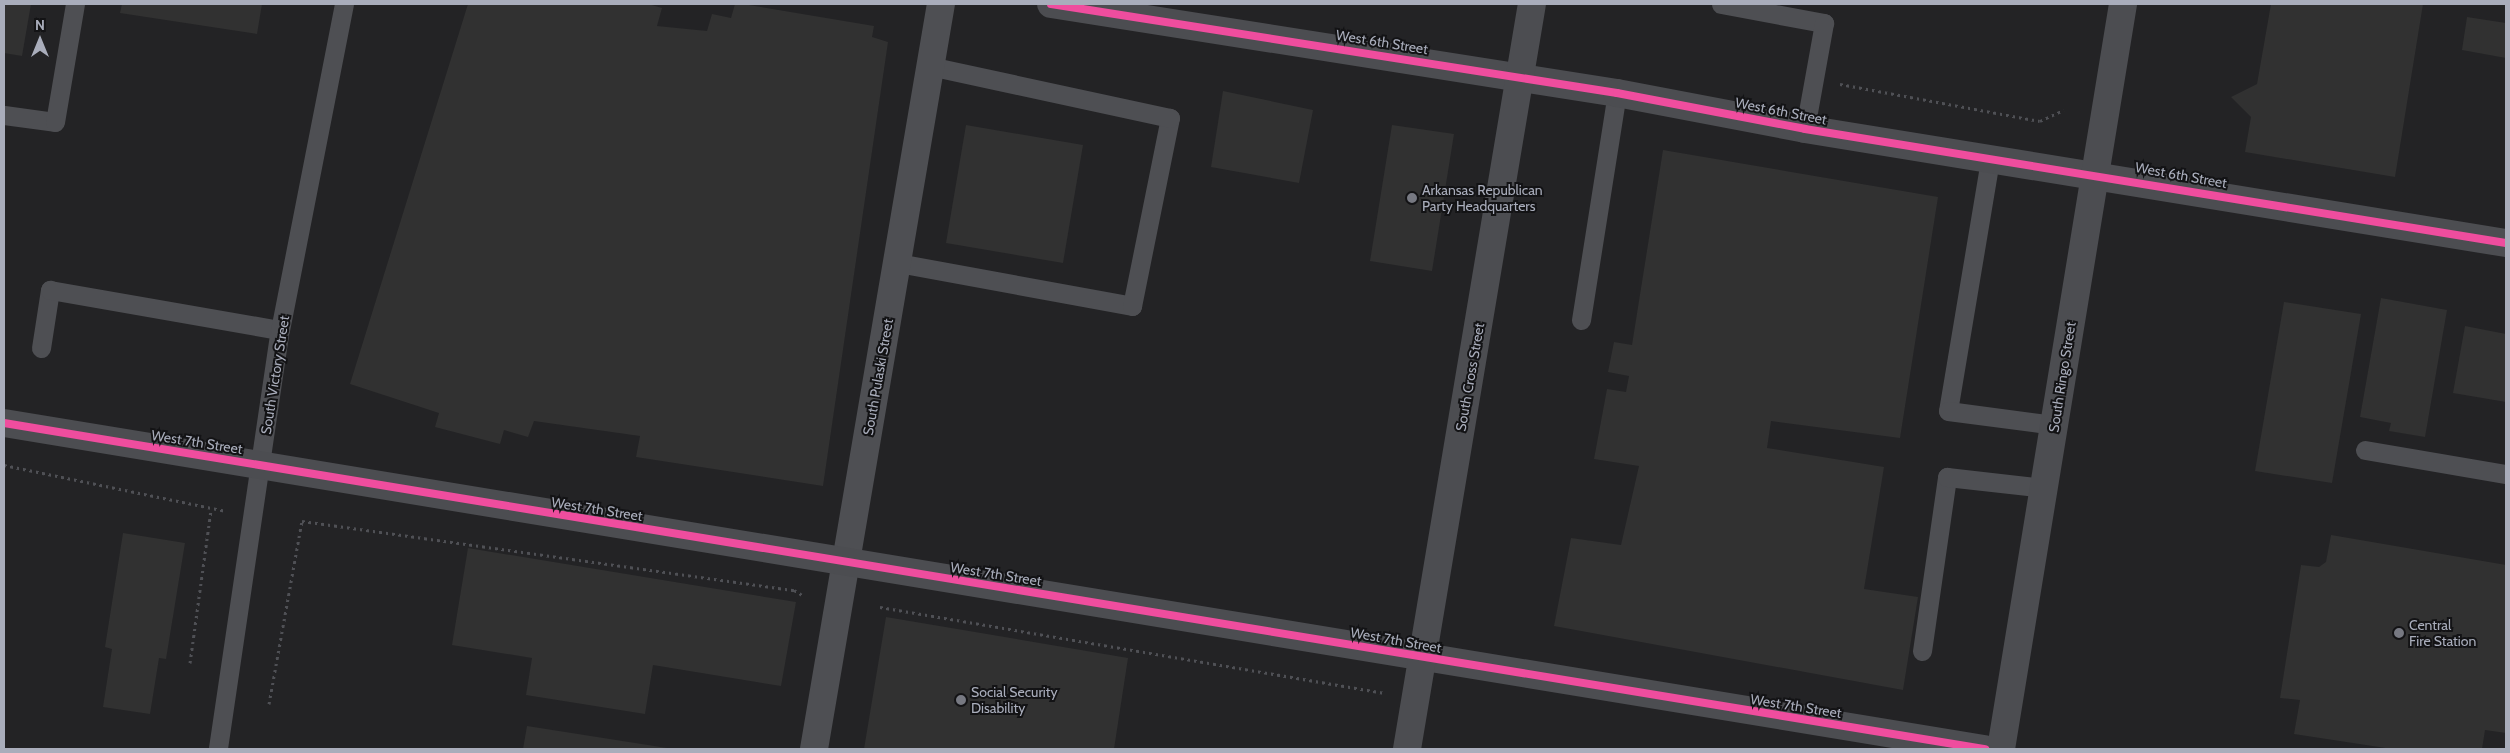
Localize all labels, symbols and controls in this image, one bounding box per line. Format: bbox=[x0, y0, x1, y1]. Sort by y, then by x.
north arrow bbox=[15, 15, 65, 65]
text: N bbox=[35, 16, 45, 34]
street label: West 6th Street bbox=[1335, 26, 1429, 58]
street label: West 6th Street bbox=[1734, 94, 1828, 128]
street label: West 6th Street bbox=[2134, 159, 2228, 191]
place label: Arkansas Republican Party Headquarters bbox=[1422, 182, 1543, 214]
marker: Arkansas Republican Party Headquarters bbox=[1406, 192, 1418, 204]
street label: South Victory Street bbox=[257, 314, 293, 436]
street label: South Pulaski Street bbox=[859, 317, 897, 437]
street label: South Cross Street bbox=[1452, 321, 1488, 433]
street label: South Ringo Street bbox=[2045, 321, 2079, 433]
street label: West 7th Street bbox=[150, 427, 244, 457]
street label: West 7th Street bbox=[550, 494, 644, 524]
street label: West 7th Street bbox=[949, 559, 1043, 589]
place label: Central Fire Station bbox=[2409, 617, 2476, 650]
street label: West 7th Street bbox=[1349, 624, 1443, 656]
marker: Central Fire Station bbox=[2393, 627, 2405, 639]
place label: Social Security Disability bbox=[971, 684, 1058, 716]
street label: West 7th Street bbox=[1749, 691, 1843, 721]
marker: Social Security Disability bbox=[955, 694, 967, 706]

